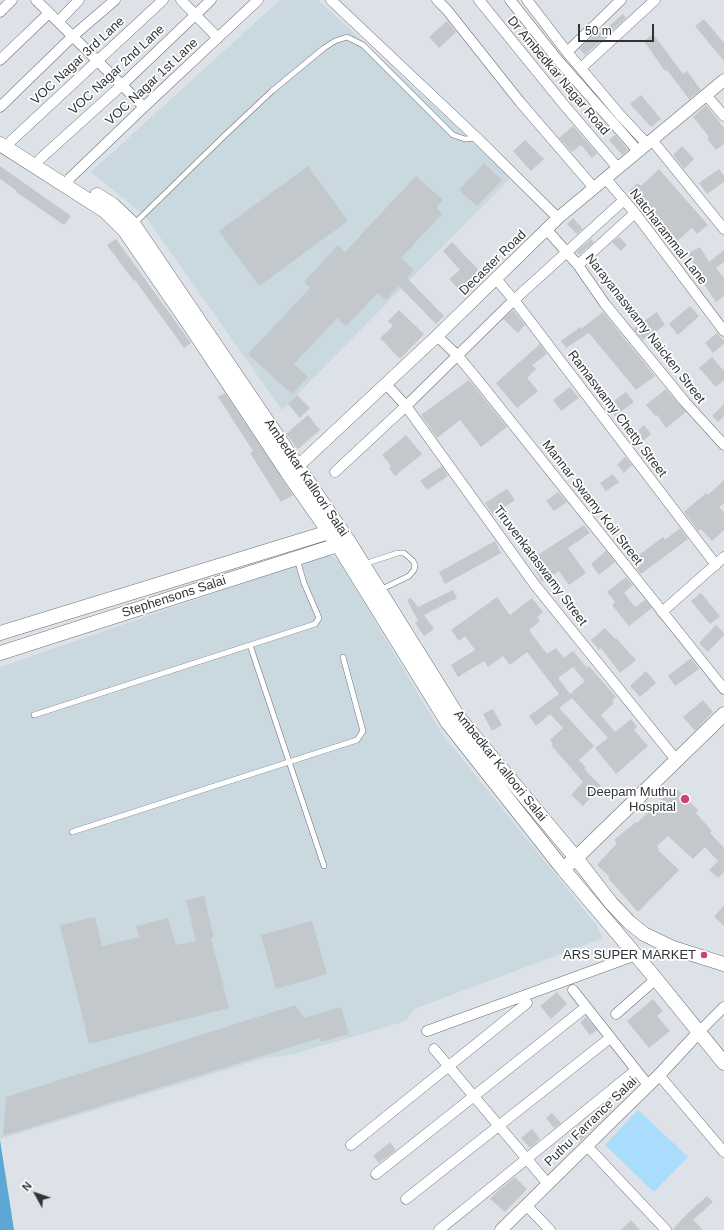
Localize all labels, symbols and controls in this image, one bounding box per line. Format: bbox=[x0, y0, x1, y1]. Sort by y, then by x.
street label: Dr Ambedkar Nagar Road bbox=[504, 13, 612, 139]
street label: VOC Nagar 3rd Lane bbox=[28, 14, 128, 108]
scale bar bbox=[580, 16, 656, 42]
street label: VOC Nagar 2nd Lane bbox=[66, 22, 168, 118]
text: 50 m bbox=[585, 24, 612, 38]
street label: VOC Nagar 1st Lane bbox=[103, 35, 201, 129]
street label: Natcharammal Lane bbox=[626, 186, 710, 288]
street label: Decaster Road bbox=[456, 227, 530, 299]
street label: Narayanaswamy Naicken Street bbox=[582, 251, 708, 407]
street label: Ramaswamy Chetty Street bbox=[564, 348, 670, 480]
street label: Ambedkar Kalloori Salai bbox=[261, 416, 351, 540]
street label: Mannar Swamy Koil Street bbox=[538, 438, 646, 568]
street label: Tiruvenkataswamy Street bbox=[490, 503, 590, 629]
street label: Stephensons Salai bbox=[120, 573, 228, 621]
street label: Ambedkar Kalloori Salai bbox=[450, 707, 550, 825]
place label: Deepam Muthu Hospital bbox=[587, 784, 676, 815]
marker: Deepam Muthu Hospital bbox=[679, 793, 691, 805]
place label: ARS SUPER MARKET bbox=[563, 947, 696, 963]
marker: ARS SUPER MARKET bbox=[699, 950, 709, 960]
street label: Puthu Farrance Salai bbox=[542, 1074, 640, 1170]
north arrow bbox=[16, 1174, 56, 1214]
text: N bbox=[20, 1179, 34, 1193]

